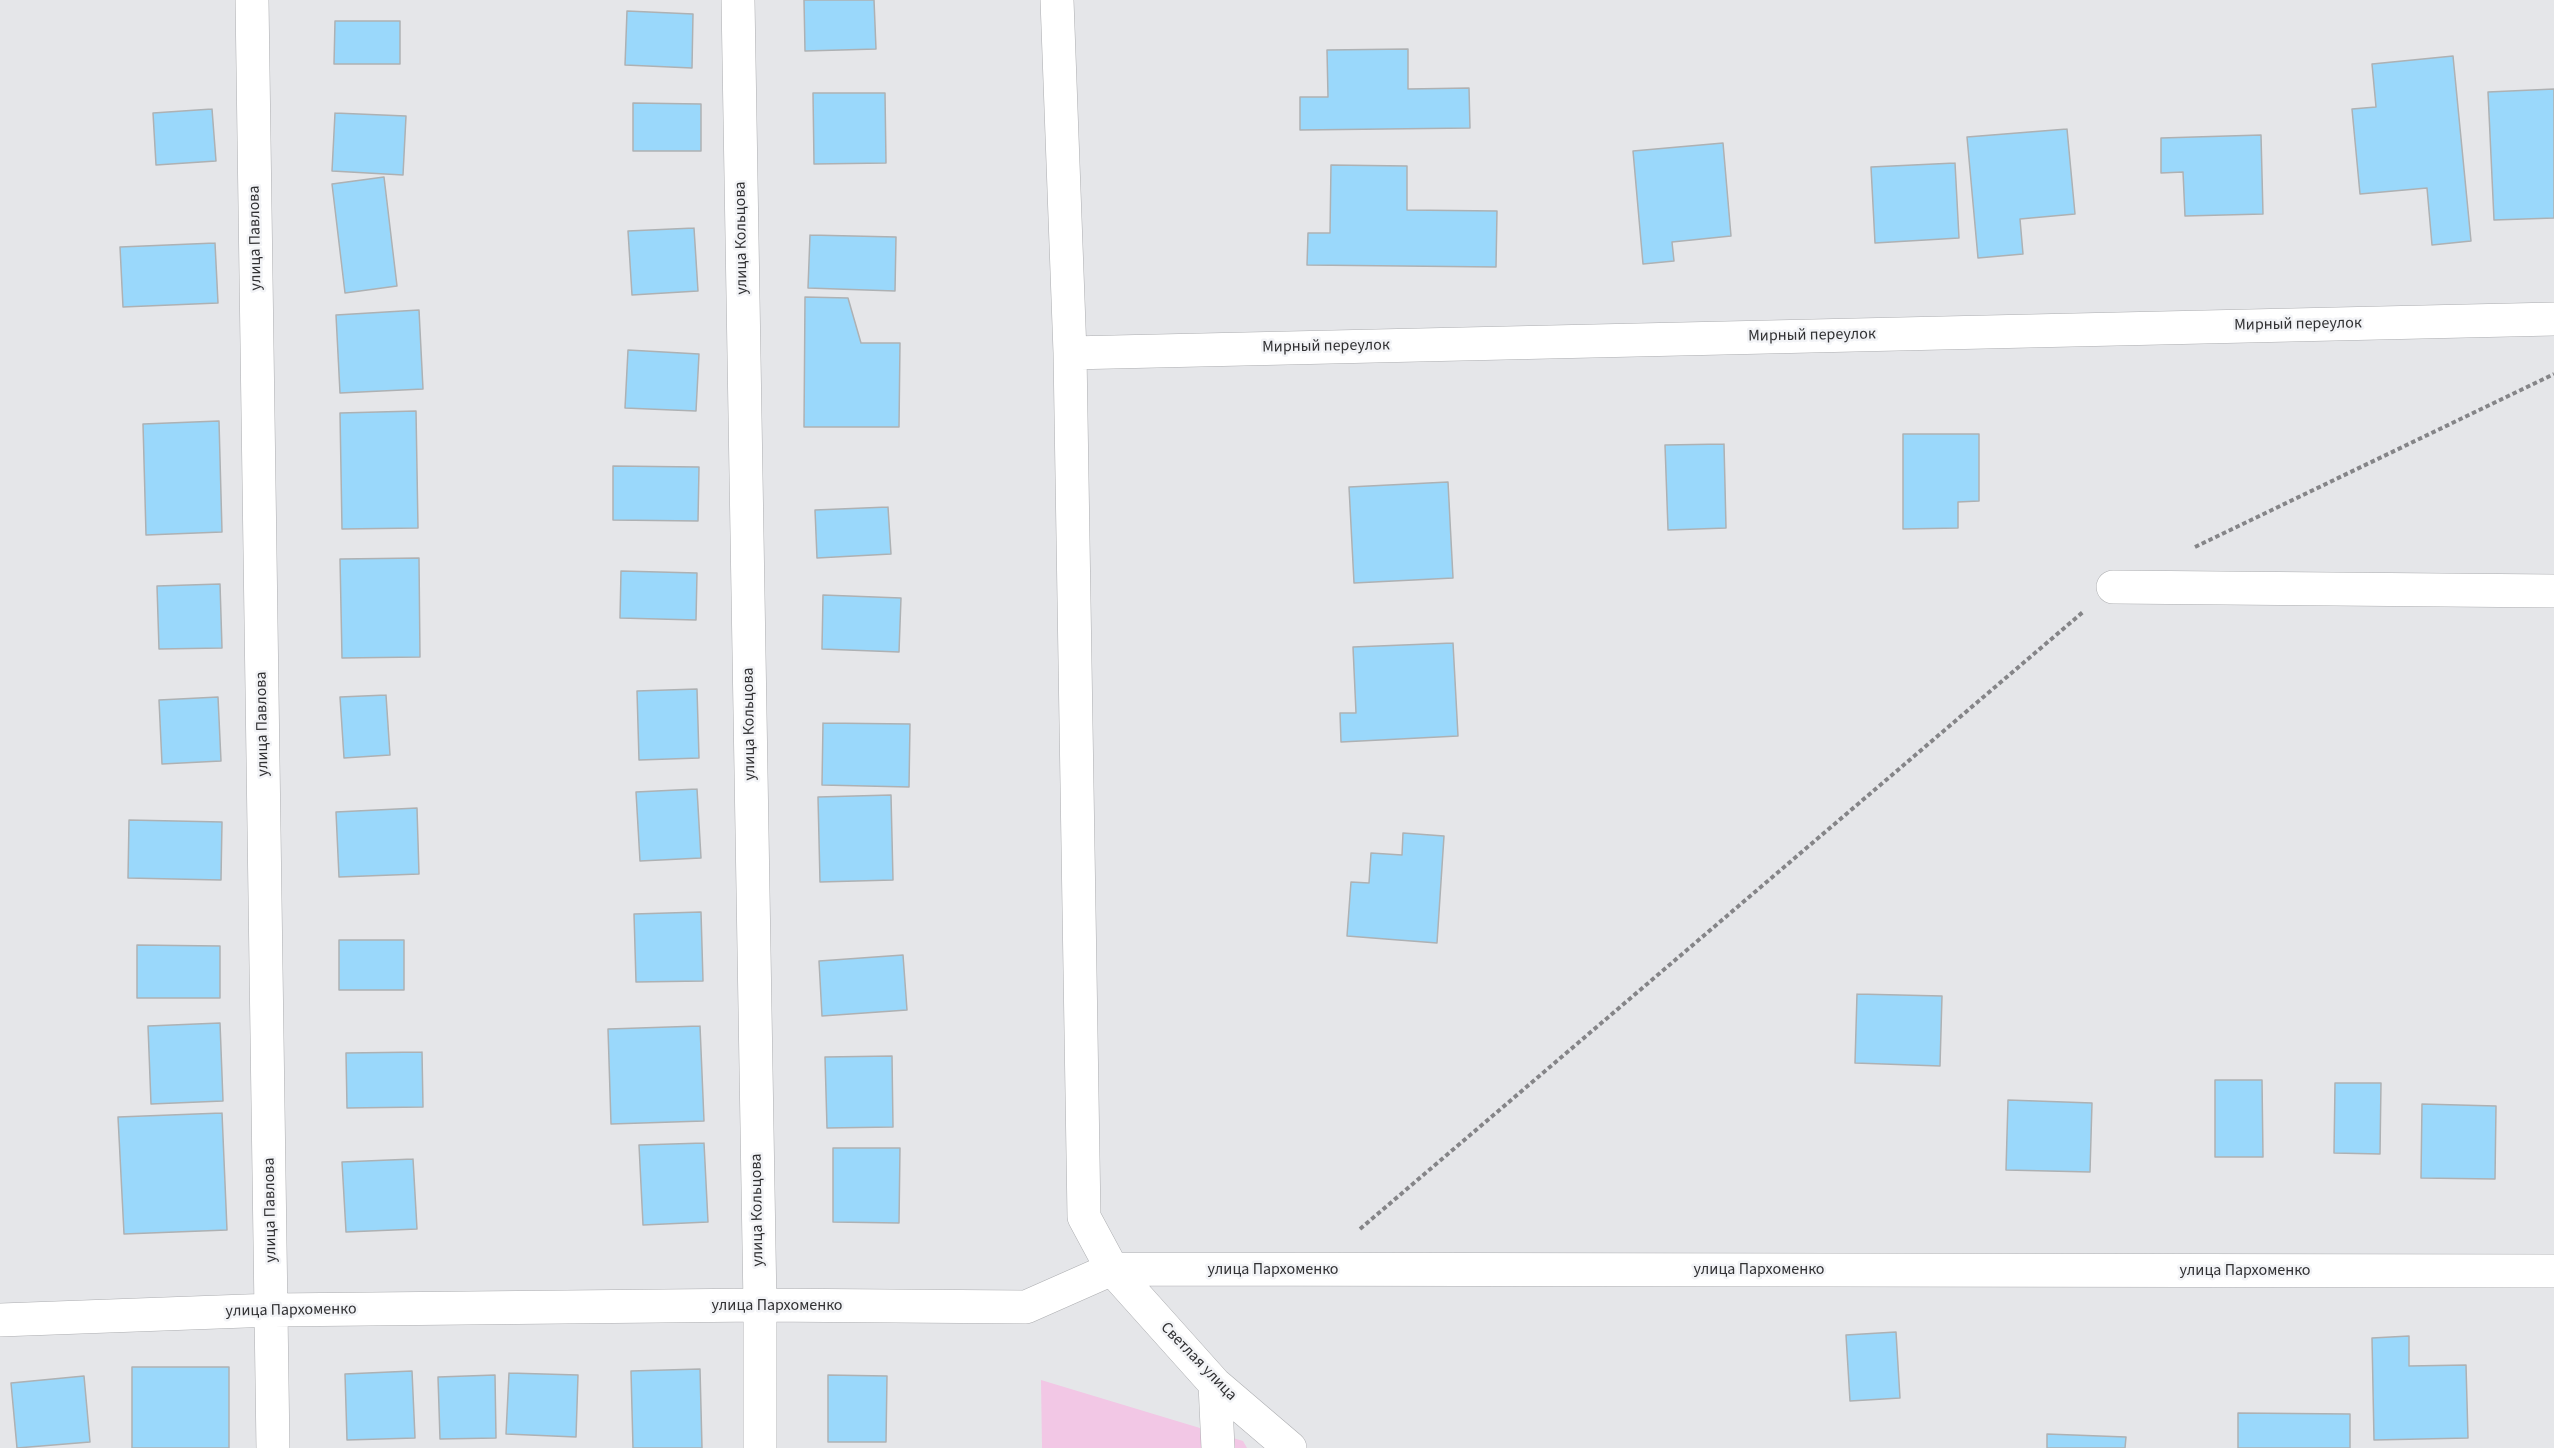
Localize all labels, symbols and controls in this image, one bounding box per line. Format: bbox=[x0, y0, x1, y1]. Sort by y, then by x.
street label: улица Кольцова bbox=[731, 181, 753, 295]
street label: улица Павлова bbox=[245, 185, 267, 291]
street label: Мирный переулок bbox=[2234, 314, 2362, 336]
street label: Мирный переулок bbox=[1748, 325, 1876, 347]
street label: Мирный переулок bbox=[1262, 336, 1390, 358]
street label: улица Кольцова bbox=[739, 667, 761, 781]
street label: улица Павлова bbox=[252, 671, 274, 777]
street label: улица Кольцова bbox=[747, 1153, 769, 1267]
street label: улица Павлова bbox=[260, 1157, 282, 1263]
street label: улица Пархоменко bbox=[1207, 1260, 1339, 1280]
street label: улица Пархоменко bbox=[1693, 1260, 1825, 1280]
street label: улица Пархоменко bbox=[2179, 1261, 2311, 1281]
street label: улица Пархоменко bbox=[711, 1296, 843, 1316]
street label: улица Пархоменко bbox=[225, 1300, 357, 1322]
street label: Светлая улица bbox=[1156, 1319, 1240, 1405]

